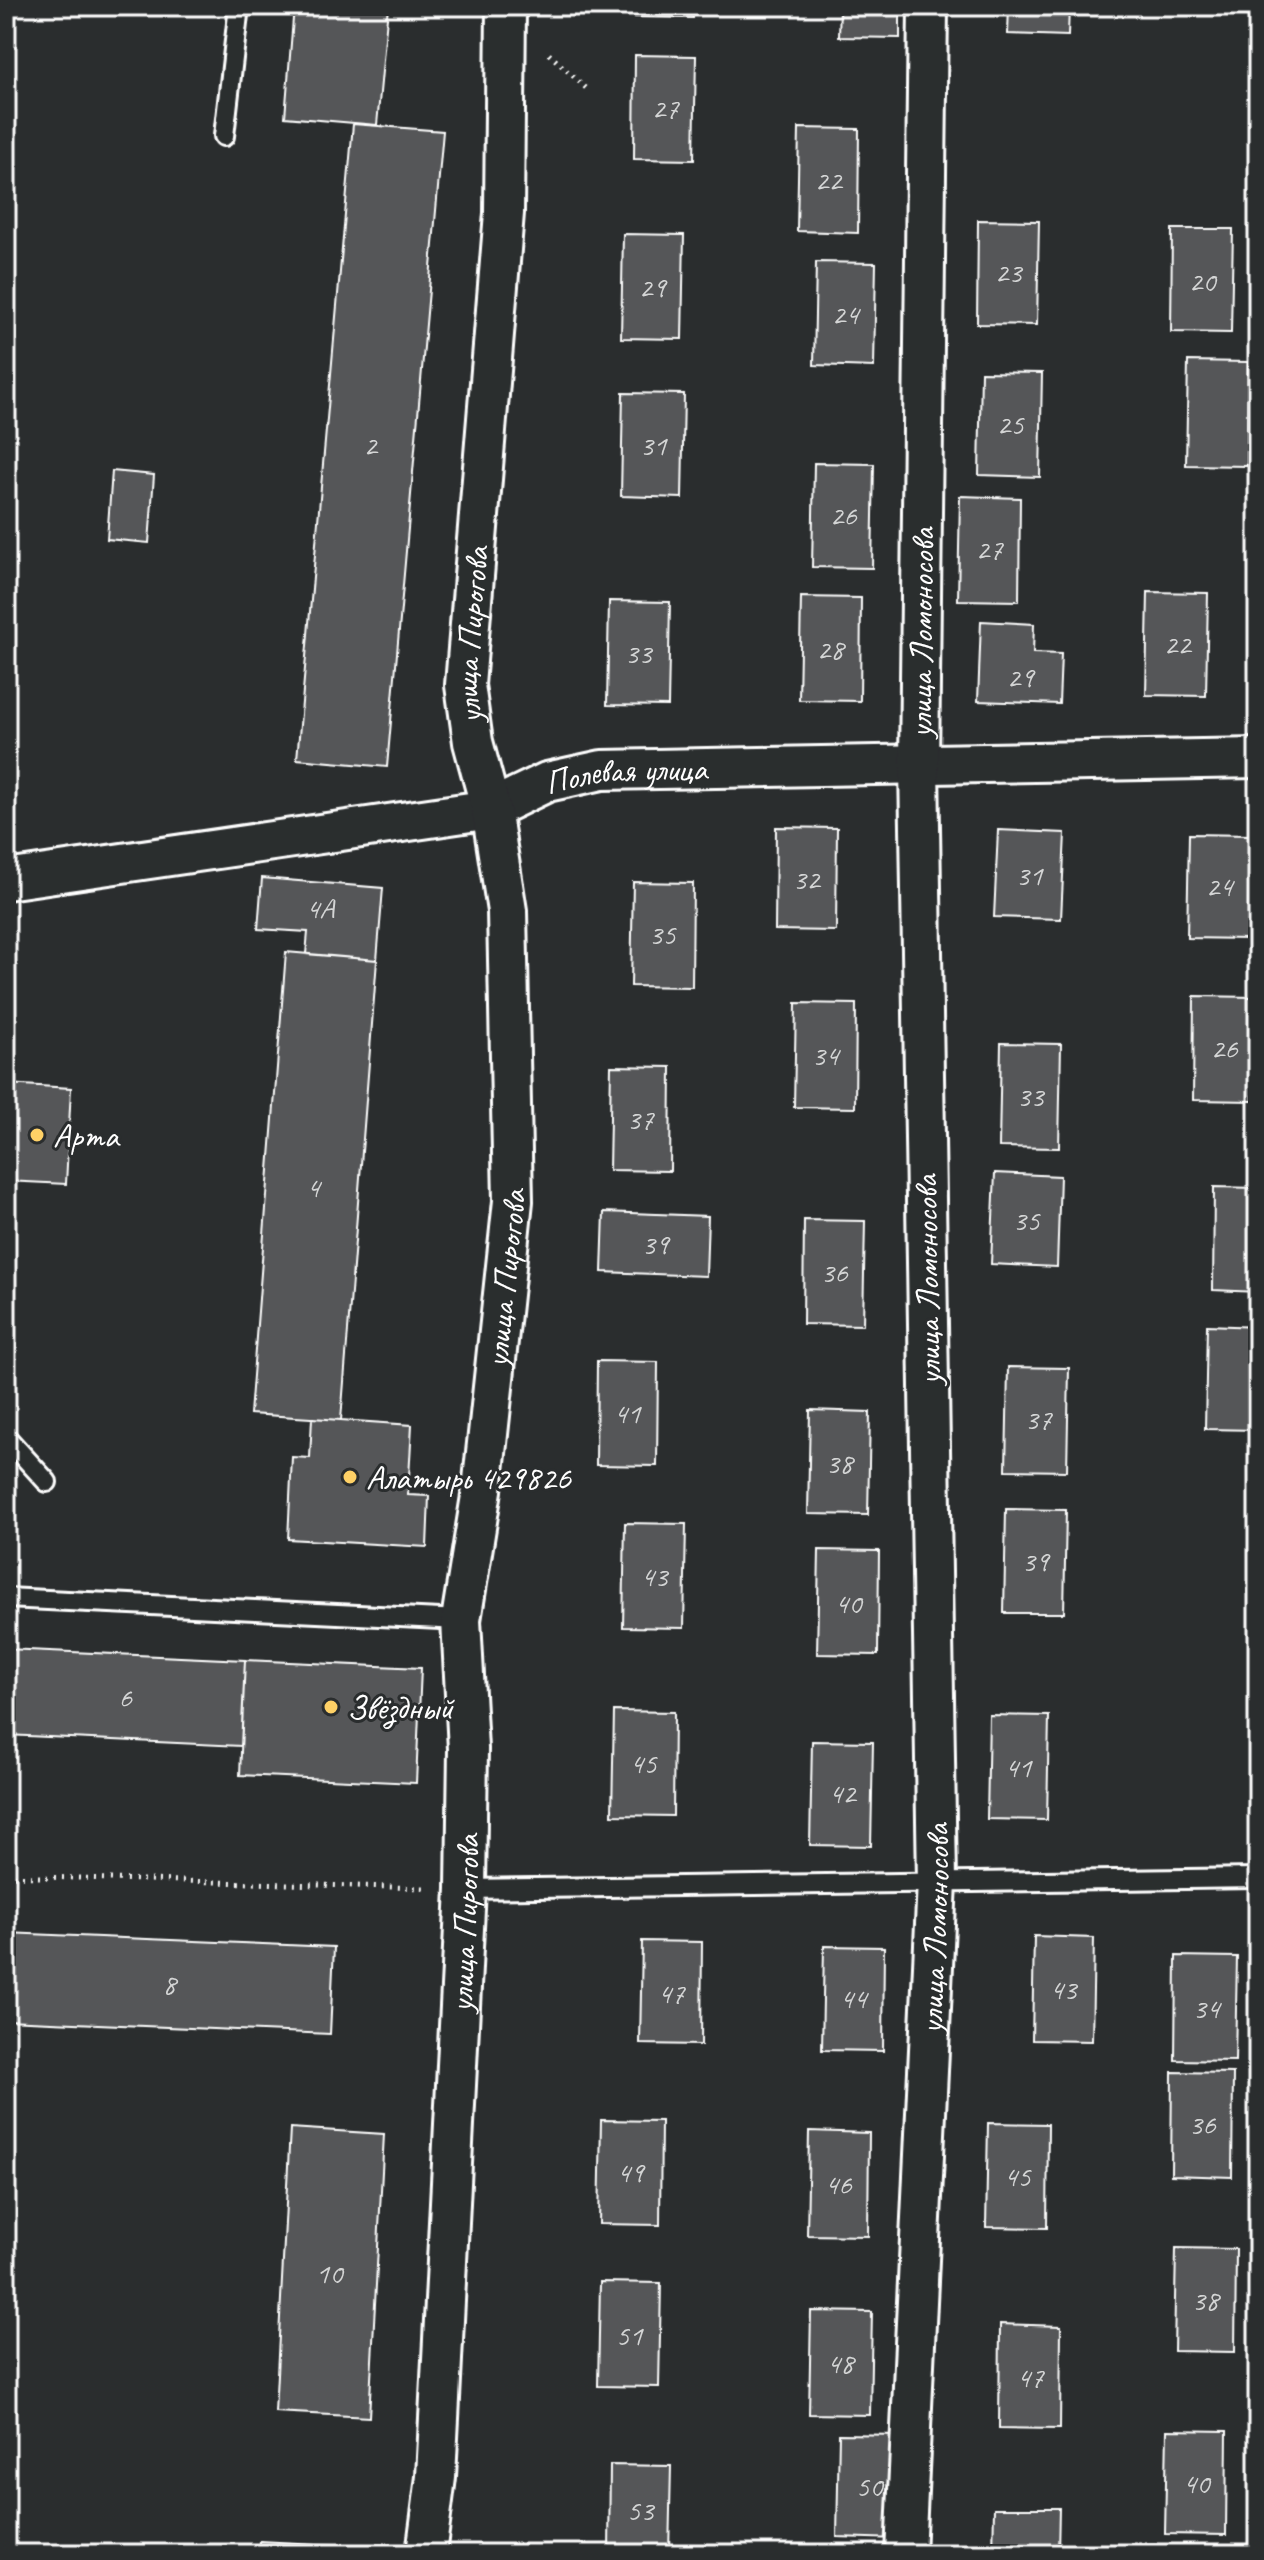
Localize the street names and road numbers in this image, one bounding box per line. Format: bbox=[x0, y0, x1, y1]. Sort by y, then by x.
street label: улица Ломоносова bbox=[898, 525, 943, 740]
street label: улица Пирогова bbox=[444, 543, 498, 729]
street label: Полевая улица bbox=[541, 747, 709, 803]
street label: улица Ломоносова bbox=[904, 1172, 950, 1387]
street label: улица Пирогова bbox=[474, 1187, 535, 1371]
street label: улица Ломоносова bbox=[908, 1821, 959, 2037]
street label: улица Пирогова bbox=[438, 1832, 488, 2015]

